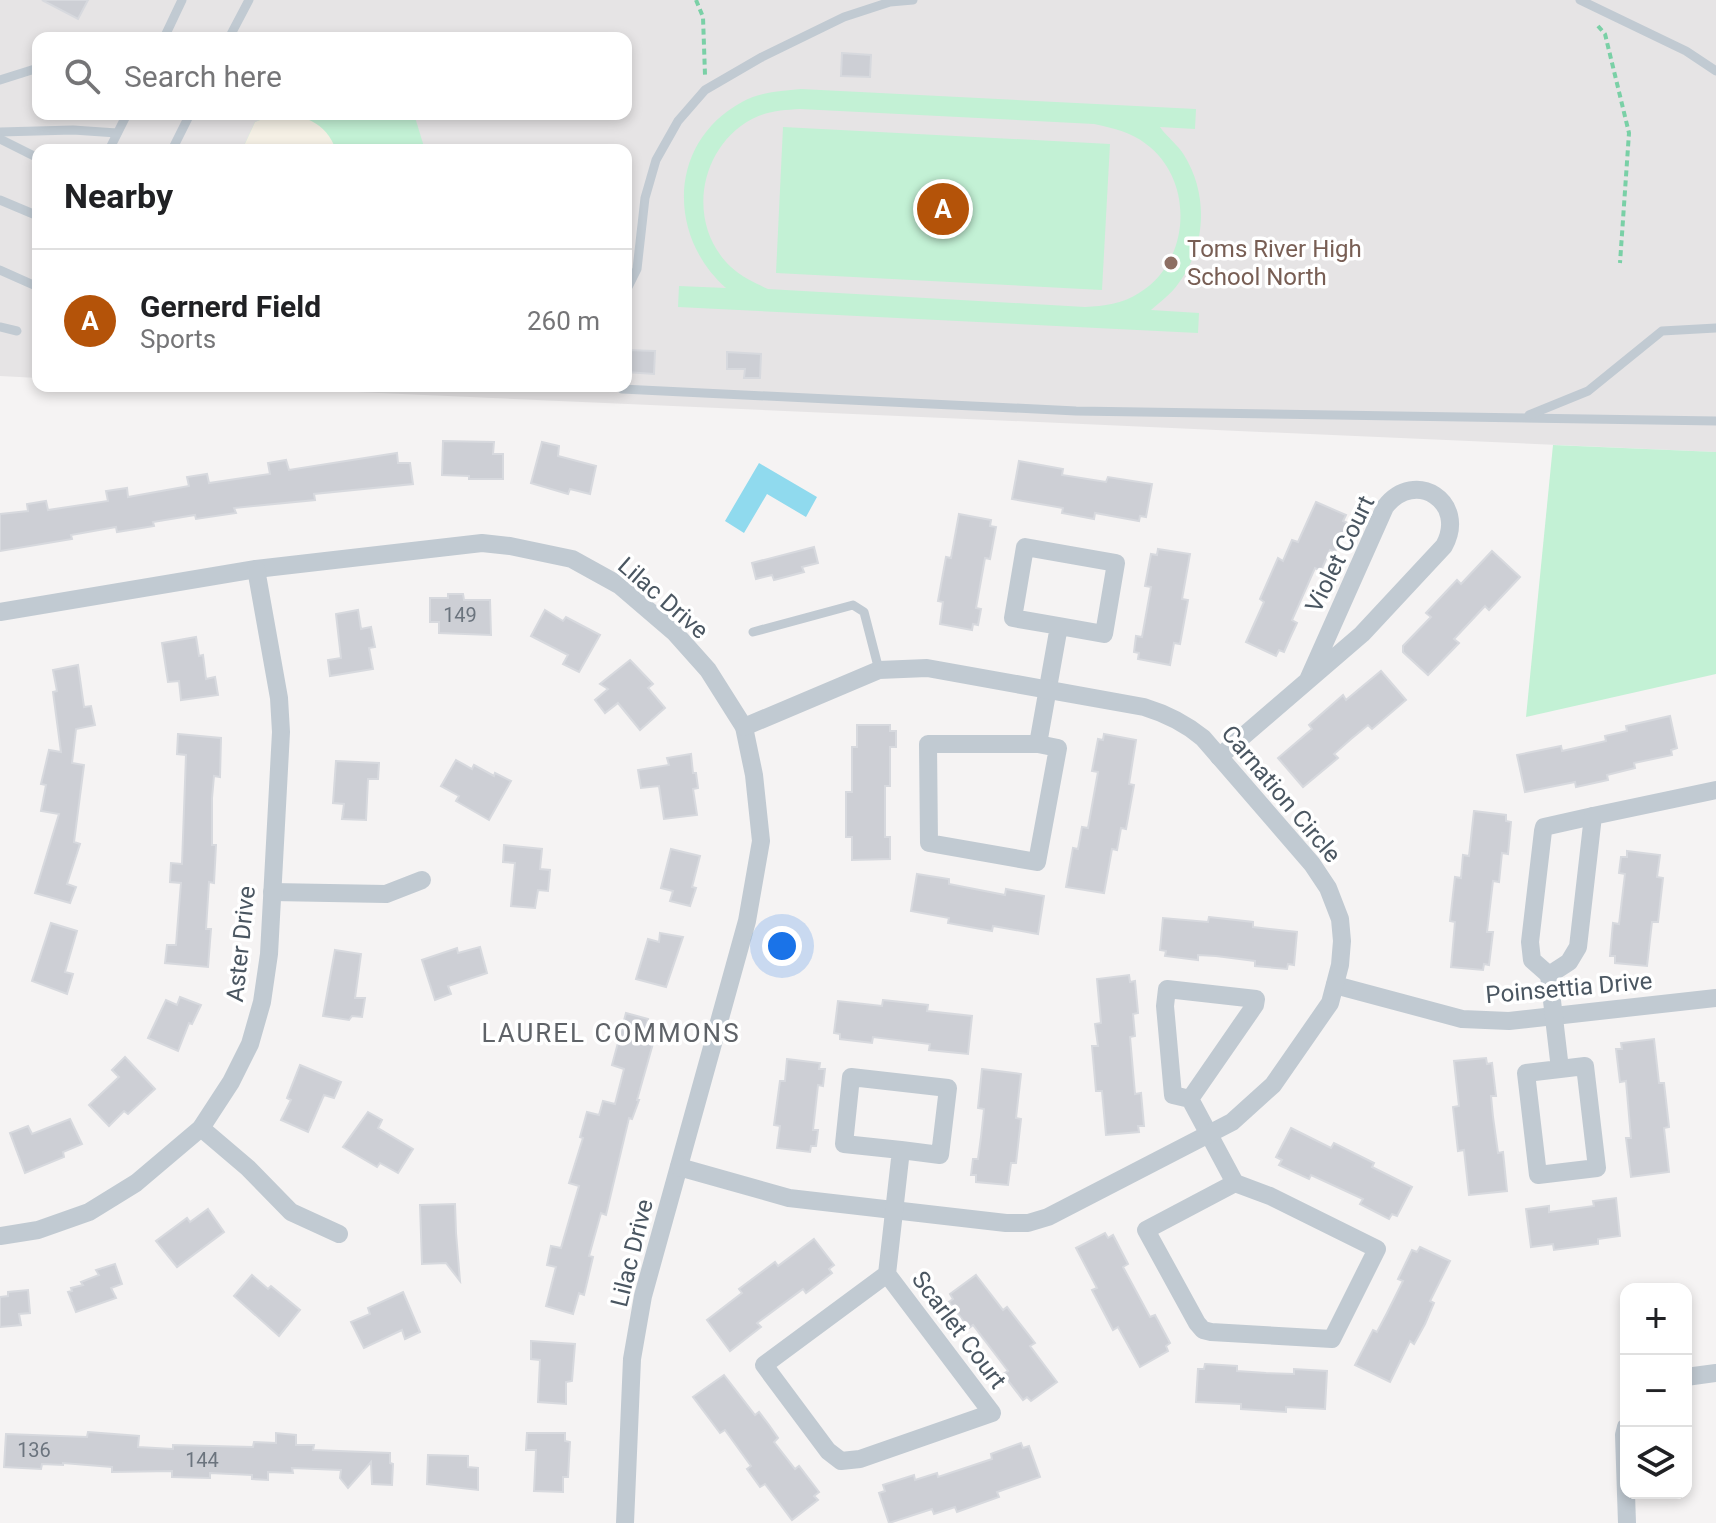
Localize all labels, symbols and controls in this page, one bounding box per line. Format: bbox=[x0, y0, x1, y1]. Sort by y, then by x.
search box bbox=[32, 32, 632, 120]
icon: search bbox=[60, 54, 104, 98]
text: Search here bbox=[124, 59, 282, 94]
text: Nearby bbox=[64, 176, 173, 216]
pin: A bbox=[917, 179, 969, 239]
place label: Toms River High School North bbox=[1187, 235, 1362, 291]
marker: Toms River High School North bbox=[1162, 254, 1180, 272]
text: Gernerd Field bbox=[140, 289, 321, 324]
text: A bbox=[81, 306, 99, 336]
text: 260 m bbox=[527, 306, 600, 336]
text: Sports bbox=[140, 324, 216, 354]
street label: Violet Court bbox=[1300, 491, 1380, 617]
street label: Lilac Drive bbox=[612, 551, 714, 645]
house number: 149 bbox=[443, 603, 477, 627]
street label: Carnation Circle bbox=[1216, 720, 1346, 868]
street label: Aster Drive bbox=[221, 885, 261, 1003]
your location bbox=[762, 926, 802, 966]
street label: Poinsettia Drive bbox=[1484, 967, 1654, 1009]
district label: LAUREL COMMONS bbox=[481, 1018, 741, 1048]
street label: Lilac Drive bbox=[605, 1196, 659, 1310]
street label: Scarlet Court bbox=[906, 1266, 1012, 1394]
map controls bbox=[1620, 1283, 1692, 1499]
button: + bbox=[1620, 1283, 1692, 1355]
button: − bbox=[1620, 1355, 1692, 1427]
button: layers bbox=[1620, 1427, 1692, 1499]
house number: 136 bbox=[17, 1438, 51, 1462]
house number: 144 bbox=[185, 1448, 219, 1472]

